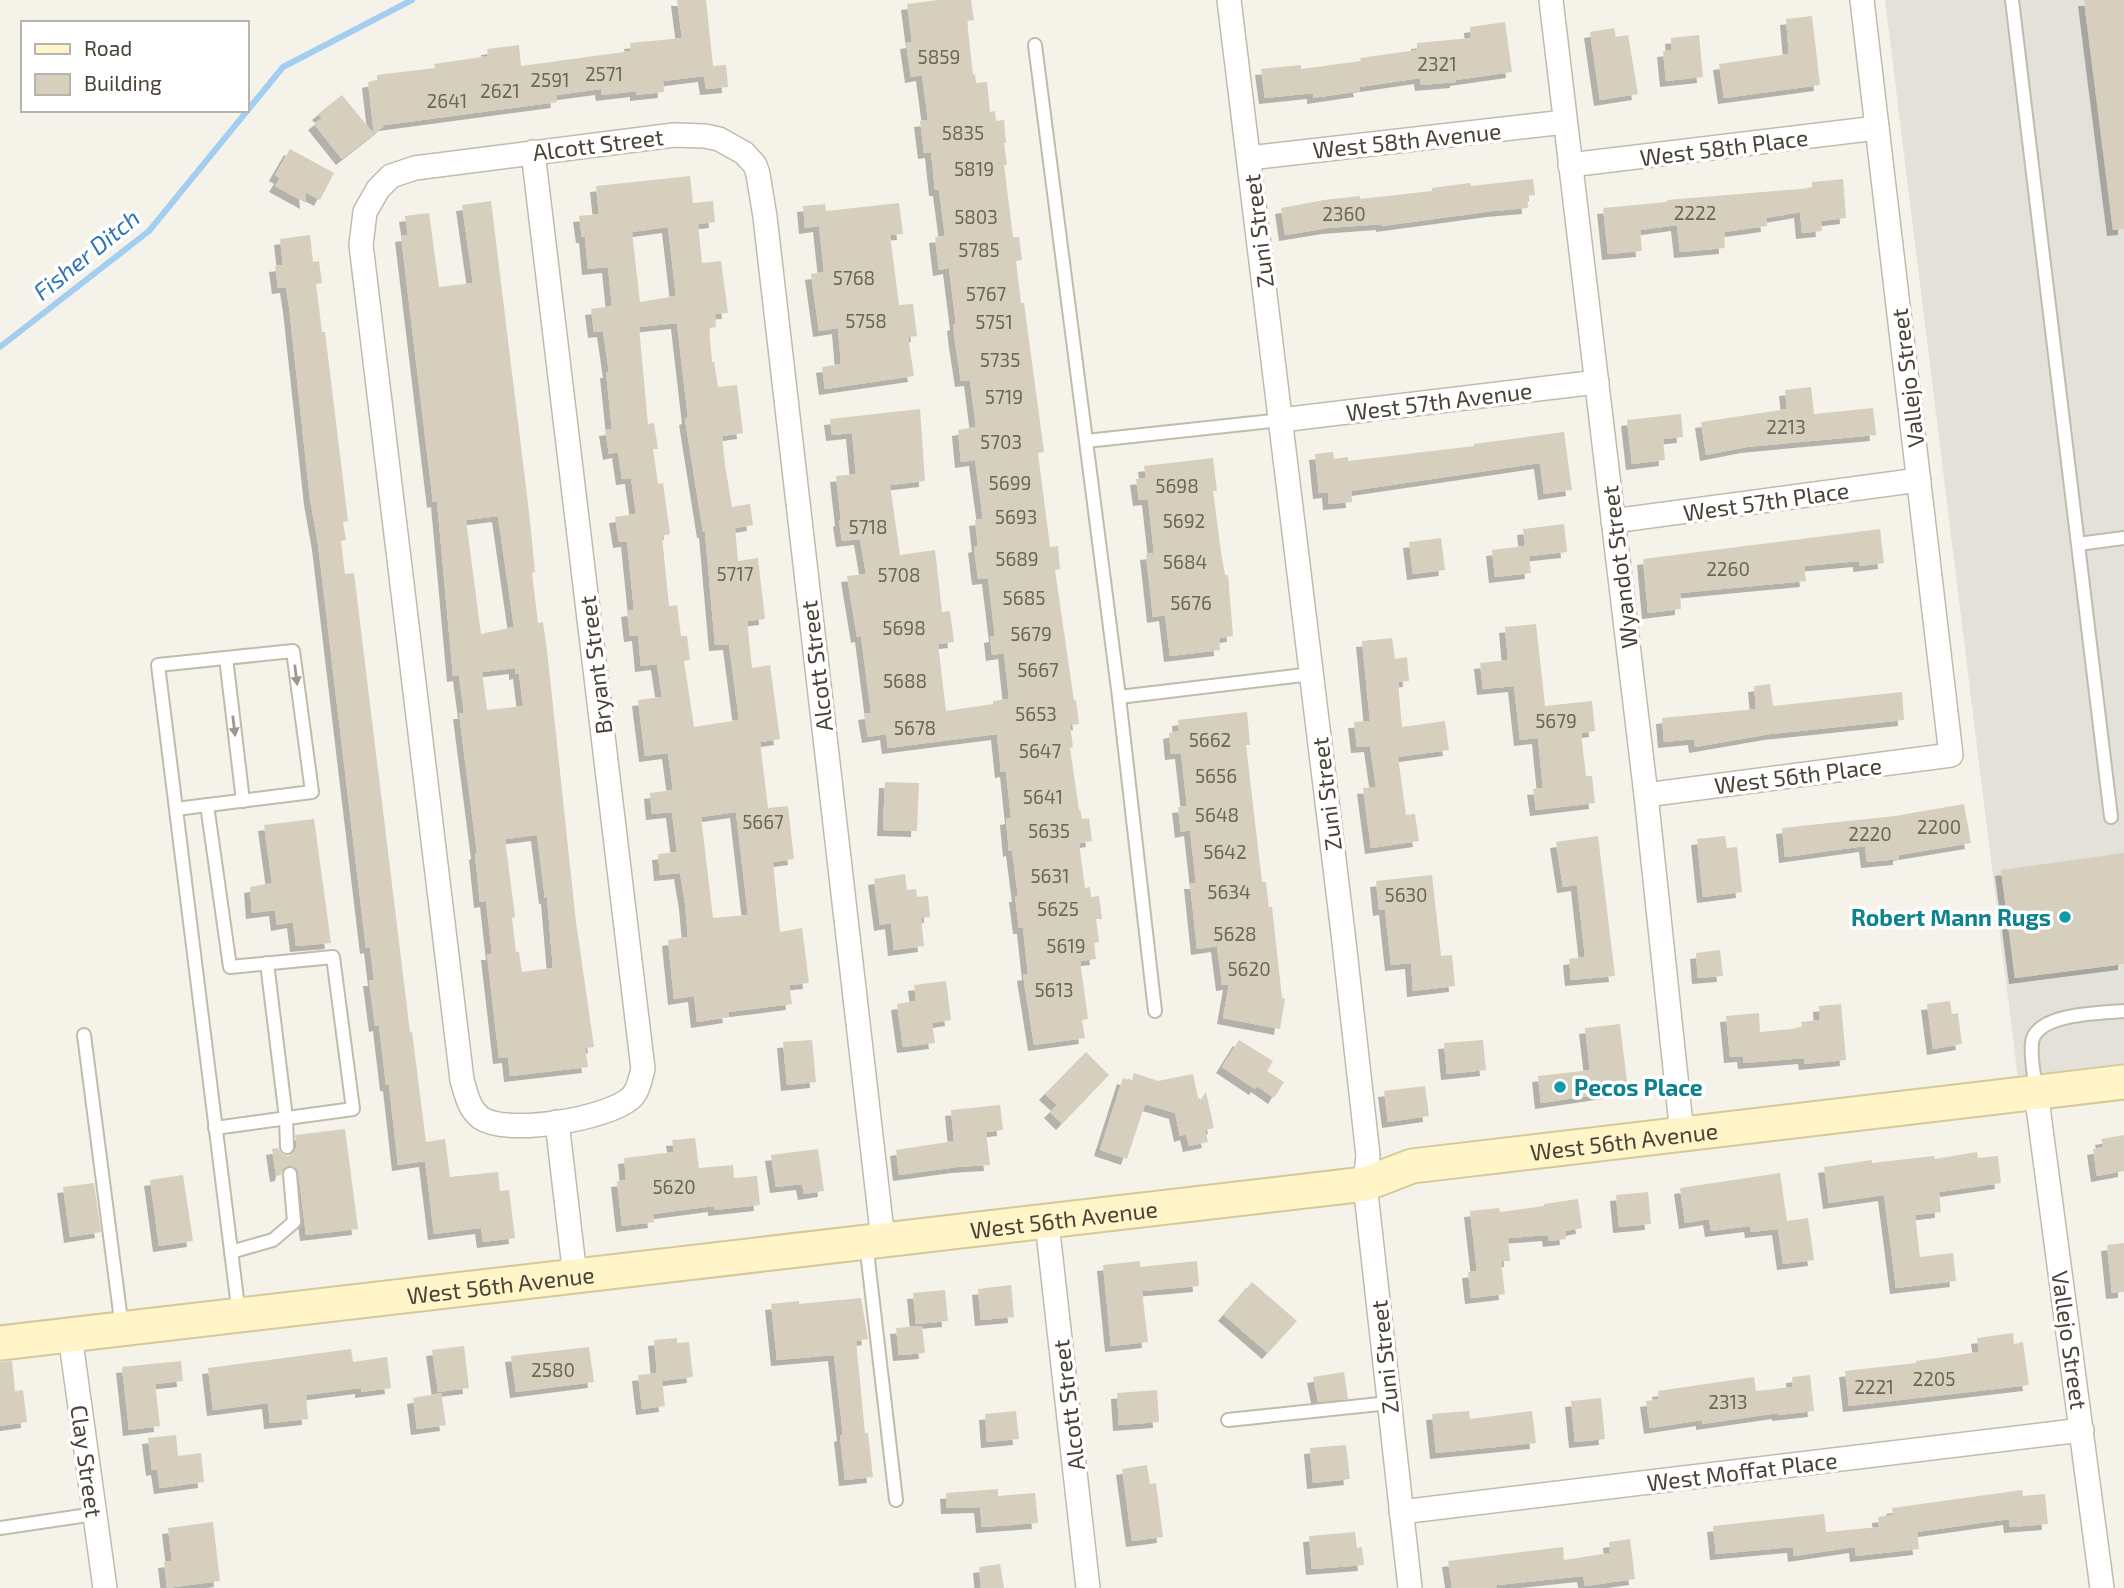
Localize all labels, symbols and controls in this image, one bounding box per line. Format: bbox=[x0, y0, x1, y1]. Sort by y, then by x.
legend bbox=[21, 21, 248, 112]
text: Road bbox=[84, 35, 132, 60]
house number: 5859 bbox=[918, 45, 960, 68]
house number: 2321 bbox=[1417, 52, 1457, 75]
house number: 2571 bbox=[585, 62, 623, 85]
house number: 2591 bbox=[530, 68, 570, 91]
text: Building bbox=[84, 70, 162, 95]
house number: 2621 bbox=[480, 79, 520, 102]
house number: 2641 bbox=[427, 89, 467, 112]
street label: West 58th Avenue bbox=[1311, 116, 1503, 164]
house number: 5835 bbox=[942, 121, 984, 144]
street label: Alcott Street bbox=[531, 122, 665, 166]
street label: West 58th Place bbox=[1638, 123, 1810, 171]
house number: 5819 bbox=[954, 157, 994, 180]
street label: Zuni Street bbox=[1237, 172, 1279, 289]
house number: 2222 bbox=[1674, 201, 1716, 224]
water label: Fisher Ditch bbox=[27, 202, 145, 306]
house number: 2360 bbox=[1322, 202, 1366, 225]
house number: 5803 bbox=[954, 205, 998, 228]
house number: 5785 bbox=[958, 238, 1000, 261]
house number: 5768 bbox=[833, 266, 875, 289]
house number: 5767 bbox=[966, 282, 1007, 305]
street label: Vallejo Street bbox=[1885, 307, 1929, 449]
house number: 5758 bbox=[845, 309, 887, 332]
house number: 5751 bbox=[975, 310, 1013, 333]
house number: 5735 bbox=[980, 348, 1020, 371]
street label: West 57th Avenue bbox=[1344, 376, 1534, 426]
house number: 5719 bbox=[985, 385, 1023, 408]
house number: 2213 bbox=[1766, 415, 1806, 438]
house number: 5703 bbox=[980, 430, 1022, 453]
house number: 5699 bbox=[989, 471, 1031, 494]
house number: 5698 bbox=[1155, 474, 1199, 497]
street label: West 57th Place bbox=[1681, 476, 1851, 526]
street label: Wyandot Street bbox=[1595, 484, 1643, 650]
house number: 5693 bbox=[995, 505, 1037, 528]
house number: 5692 bbox=[1163, 509, 1205, 532]
house number: 5718 bbox=[848, 515, 888, 538]
house number: 5689 bbox=[995, 547, 1039, 570]
house number: 5684 bbox=[1163, 550, 1207, 573]
house number: 2260 bbox=[1706, 557, 1750, 580]
house number: 5717 bbox=[716, 562, 754, 585]
house number: 5708 bbox=[878, 563, 920, 586]
house number: 5685 bbox=[1003, 586, 1045, 609]
house number: 5676 bbox=[1170, 591, 1212, 614]
street label: Bryant Street bbox=[573, 594, 617, 736]
street label: Alcott Street bbox=[794, 599, 838, 733]
house number: 5698 bbox=[882, 616, 926, 639]
house number: 5679 bbox=[1010, 622, 1052, 645]
house number: 5667 bbox=[1017, 658, 1059, 681]
one-way arrow bbox=[291, 664, 302, 686]
house number: 5688 bbox=[883, 669, 927, 692]
house number: 5653 bbox=[1015, 702, 1057, 725]
house number: 5679 bbox=[1535, 709, 1577, 732]
one-way arrow bbox=[229, 715, 240, 737]
house number: 5678 bbox=[894, 716, 936, 739]
house number: 5662 bbox=[1189, 728, 1231, 751]
street label: Zuni Street bbox=[1305, 735, 1347, 852]
house number: 5647 bbox=[1019, 739, 1062, 762]
street label: West 56th Place bbox=[1713, 751, 1883, 799]
house number: 5656 bbox=[1195, 764, 1237, 787]
house number: 5641 bbox=[1023, 785, 1063, 808]
house number: 5648 bbox=[1195, 803, 1239, 826]
house number: 5667 bbox=[742, 810, 784, 833]
house number: 2200 bbox=[1917, 815, 1961, 838]
house number: 5635 bbox=[1028, 819, 1070, 842]
house number: 2220 bbox=[1848, 822, 1892, 845]
house number: 5642 bbox=[1203, 840, 1247, 863]
house number: 5631 bbox=[1030, 864, 1070, 887]
house number: 5634 bbox=[1207, 880, 1251, 903]
house number: 5630 bbox=[1384, 883, 1428, 906]
house number: 5625 bbox=[1037, 897, 1079, 920]
place label: Robert Mann Rugs bbox=[1851, 903, 2051, 931]
marker: Robert Mann Rugs bbox=[2057, 909, 2073, 925]
house number: 5628 bbox=[1213, 922, 1257, 945]
house number: 5619 bbox=[1046, 934, 1086, 957]
house number: 5620 bbox=[1227, 957, 1271, 980]
house number: 5613 bbox=[1034, 978, 1074, 1001]
place label: Pecos Place bbox=[1574, 1073, 1703, 1101]
marker: Pecos Place bbox=[1552, 1079, 1568, 1095]
street label: West 56th Avenue bbox=[1529, 1116, 1719, 1166]
house number: 5620 bbox=[652, 1175, 696, 1198]
street label: West 56th Avenue bbox=[968, 1194, 1159, 1244]
street label: West 56th Avenue bbox=[405, 1260, 596, 1310]
street label: Vallejo Street bbox=[2046, 1269, 2094, 1411]
street label: Zuni Street bbox=[1364, 1298, 1404, 1415]
street label: Alcott Street bbox=[1046, 1338, 1090, 1472]
house number: 2580 bbox=[531, 1358, 575, 1381]
house number: 2205 bbox=[1913, 1367, 1956, 1390]
house number: 2221 bbox=[1854, 1375, 1894, 1398]
house number: 2313 bbox=[1708, 1390, 1748, 1413]
street label: Clay Street bbox=[65, 1403, 109, 1519]
street label: West Moffat Place bbox=[1645, 1445, 1839, 1497]

